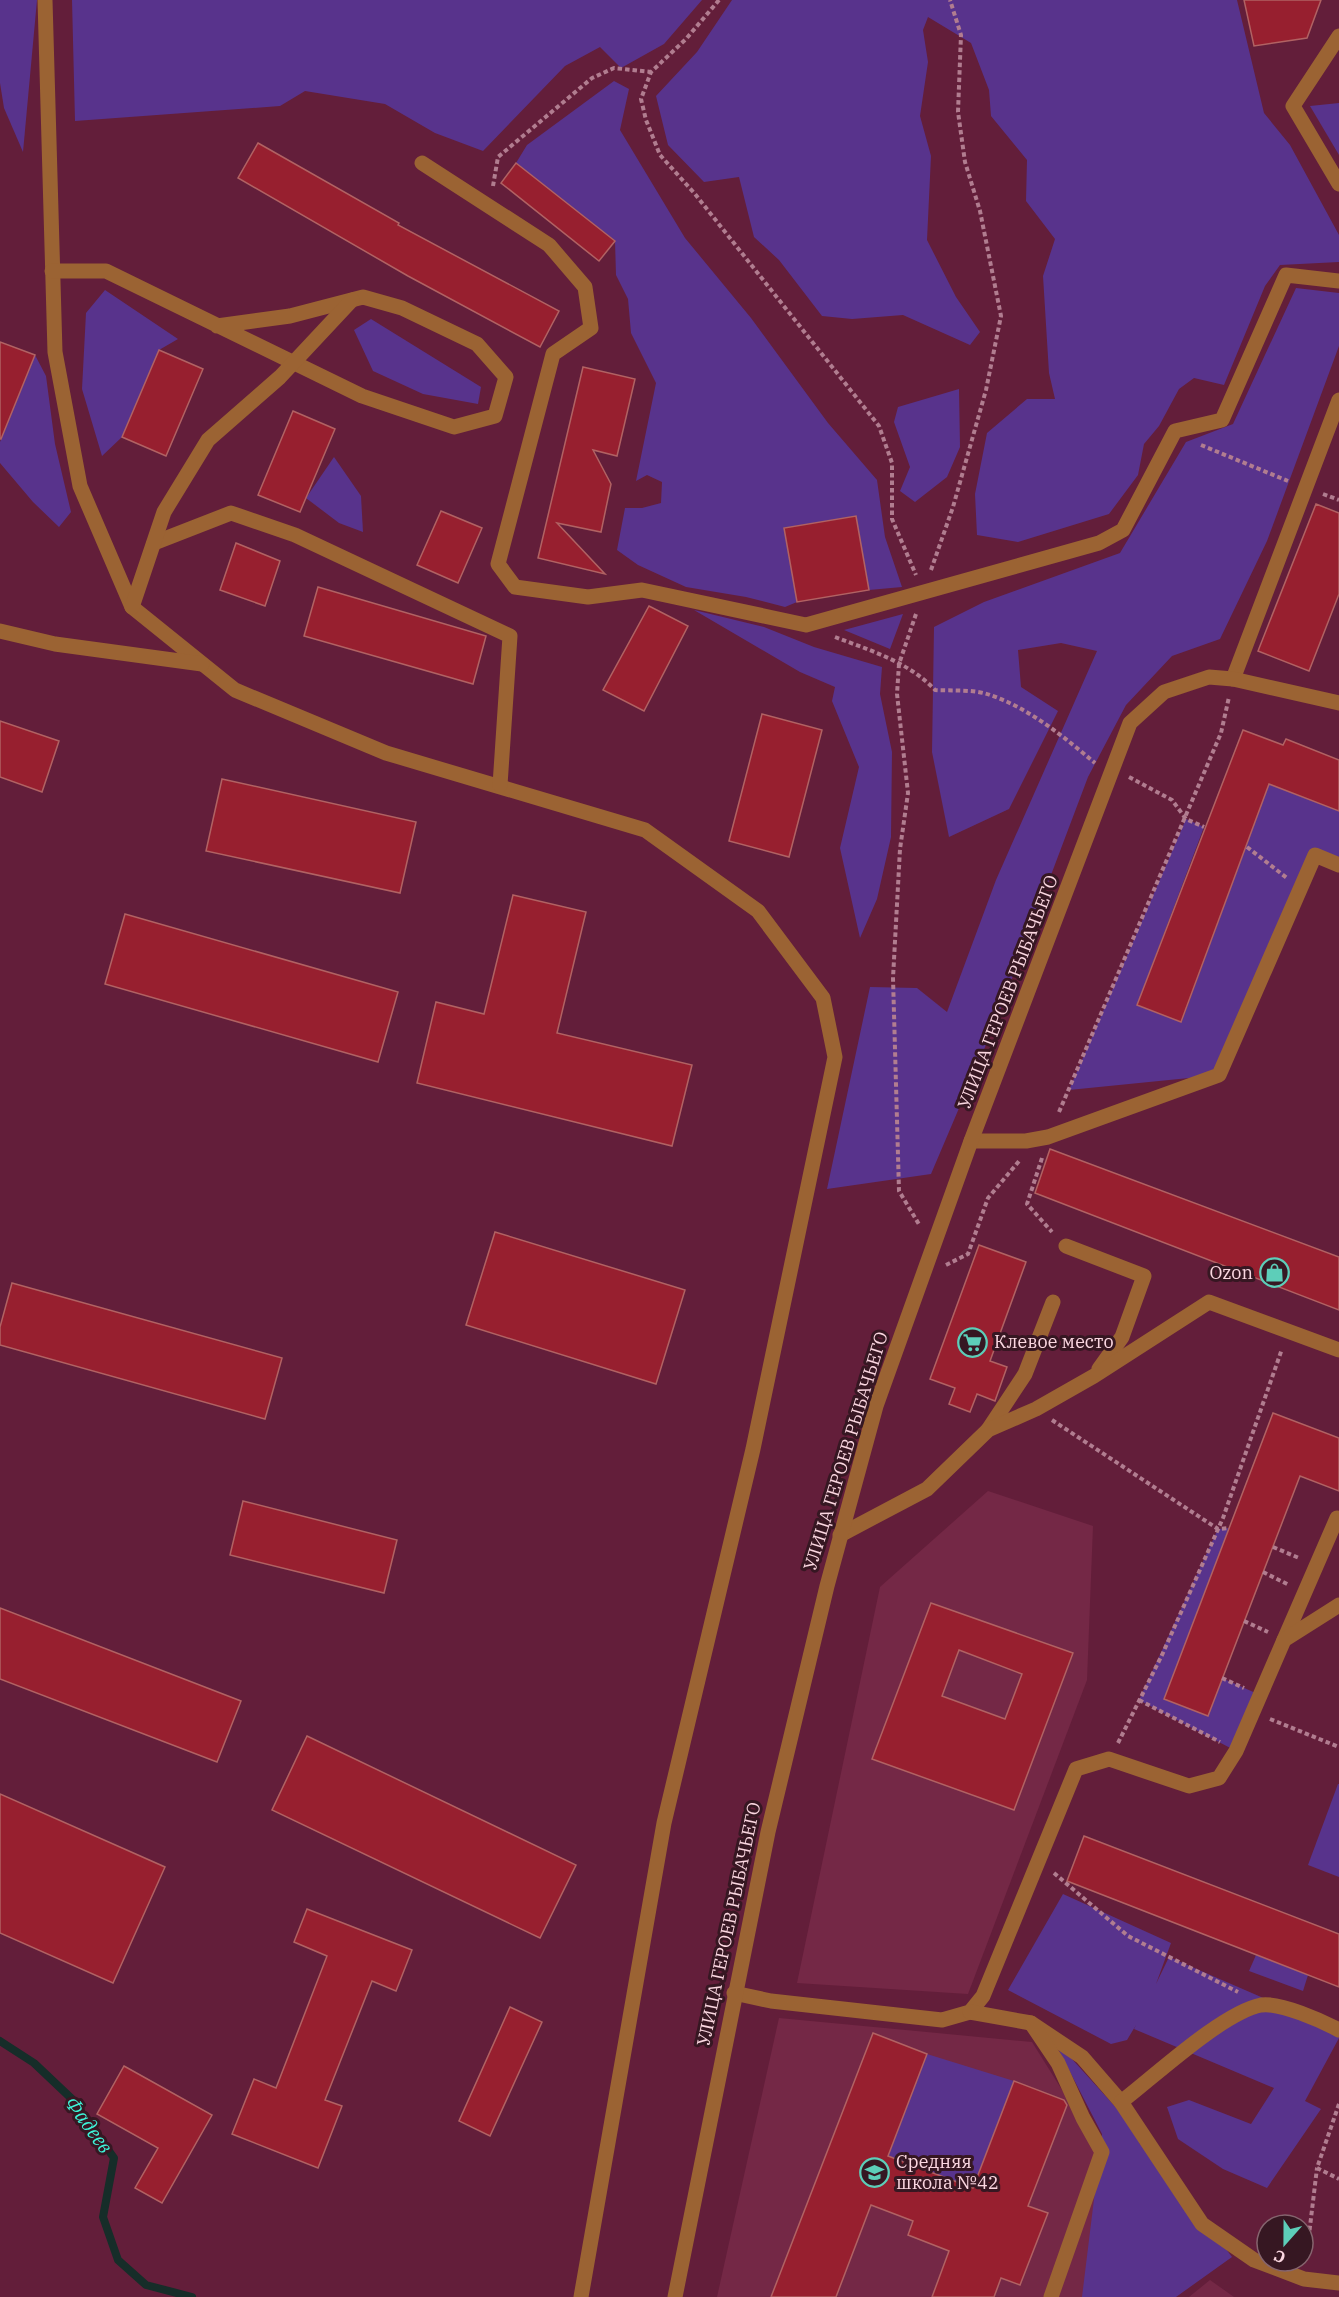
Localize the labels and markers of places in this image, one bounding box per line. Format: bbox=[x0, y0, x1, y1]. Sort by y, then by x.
shop icon: Ozon bbox=[1258, 1257, 1290, 1289]
place label: Ozon bbox=[1209, 1261, 1253, 1284]
supermarket icon: Клевое место bbox=[957, 1326, 989, 1358]
place label: Клевое место bbox=[994, 1330, 1114, 1353]
place label: Средняя школа №42 bbox=[896, 2150, 999, 2194]
school or university icon: Средняя школа №42 bbox=[859, 2156, 891, 2188]

